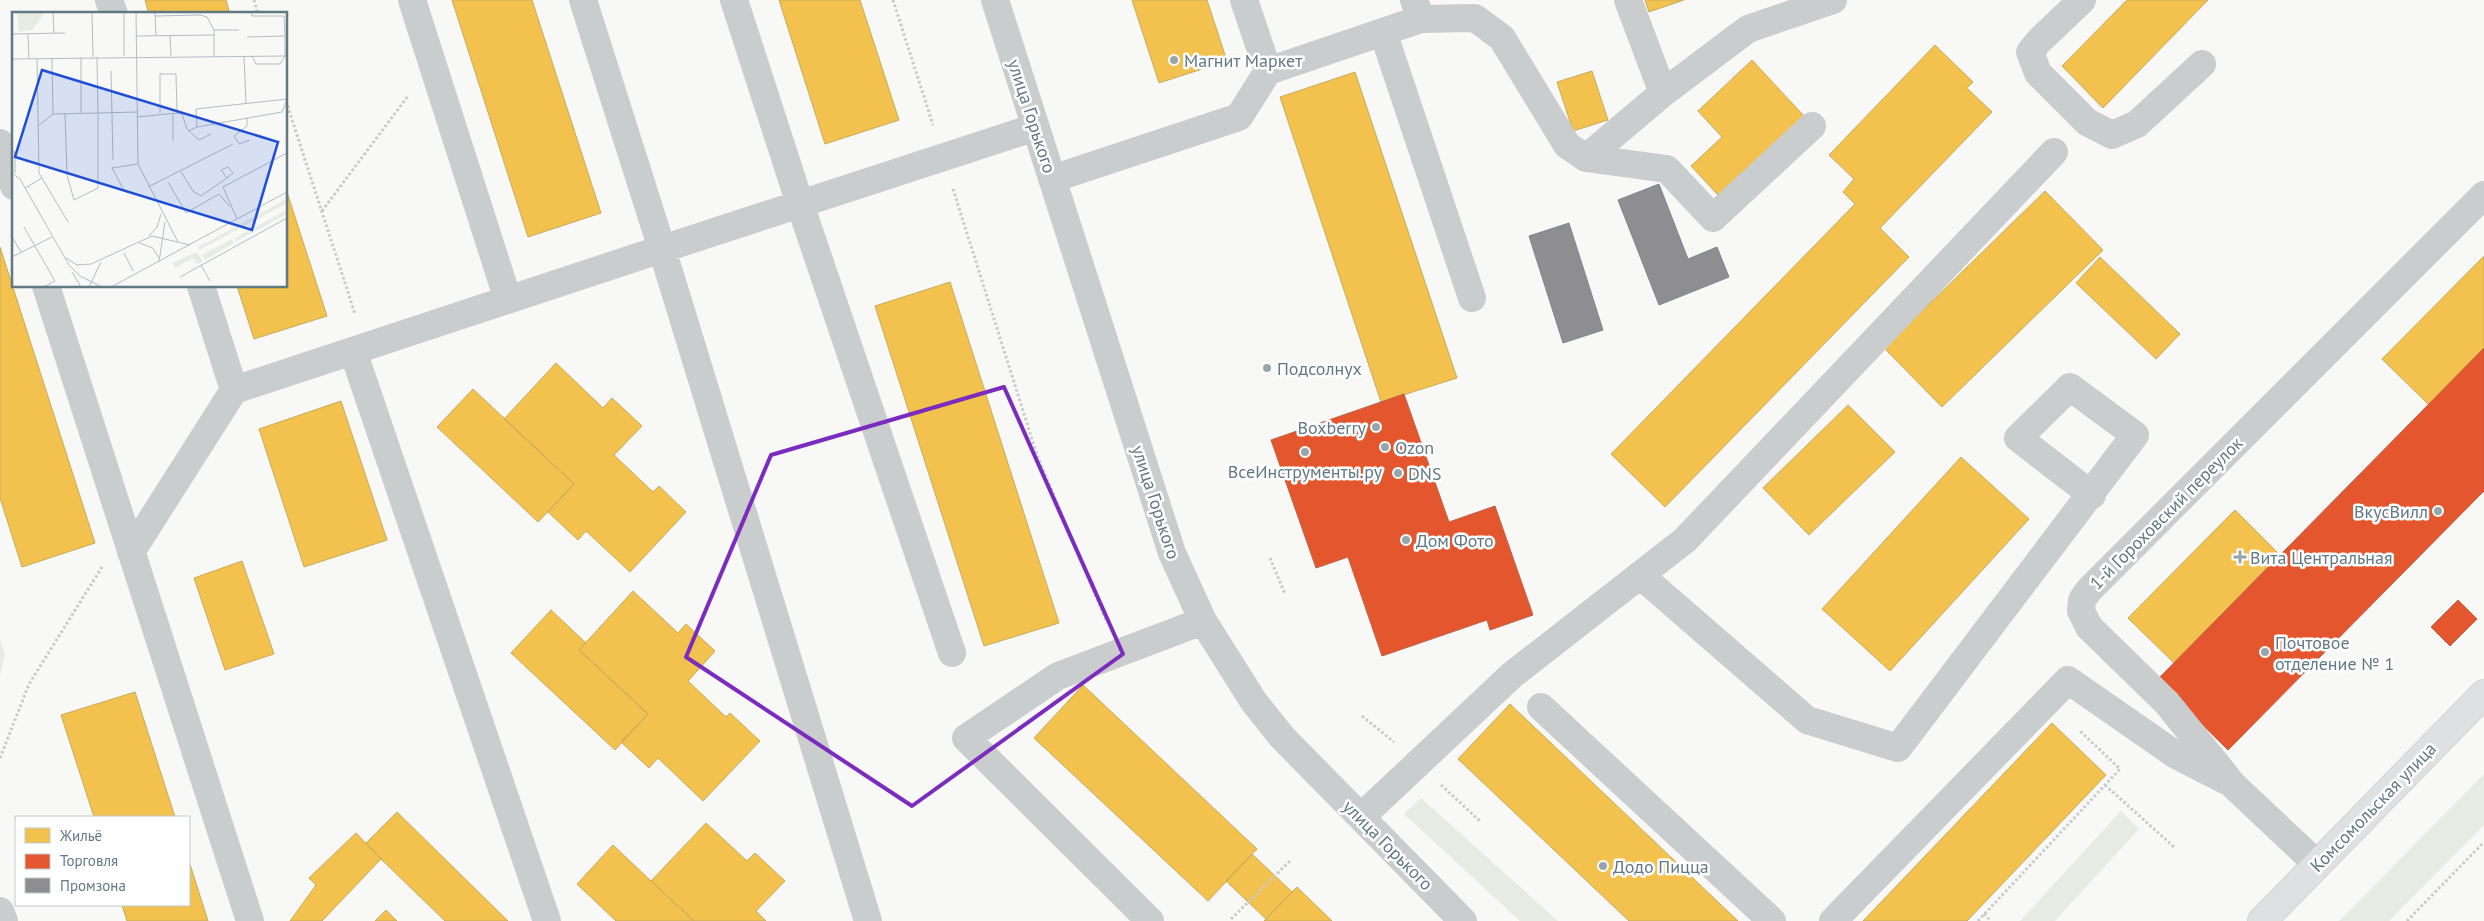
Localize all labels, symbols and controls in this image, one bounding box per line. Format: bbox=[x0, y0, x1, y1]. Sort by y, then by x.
inset map bbox=[12, 12, 288, 288]
place label: Магнит Маркет bbox=[1184, 49, 1303, 72]
marker: Магнит Маркет bbox=[1168, 54, 1180, 66]
street label: улица Горького bbox=[1003, 56, 1061, 176]
place label: Подсолнух bbox=[1277, 357, 1362, 380]
marker: Подсолнух bbox=[1261, 362, 1273, 374]
place label: Boxberry bbox=[1298, 416, 1367, 439]
marker: Boxberry bbox=[1370, 421, 1382, 433]
street label: 1-й Гороховский переулок bbox=[2085, 431, 2248, 594]
place label: Ozon bbox=[1395, 436, 1434, 459]
marker: Ozon bbox=[1379, 441, 1391, 453]
street label: улица Горького bbox=[1127, 442, 1185, 562]
marker: ВсеИнструменты.ру bbox=[1299, 446, 1311, 458]
place label: ВсеИнструменты.ру bbox=[1228, 460, 1383, 483]
place label: DNS bbox=[1408, 462, 1441, 485]
marker: DNS bbox=[1392, 467, 1404, 479]
place label: ВкусВилл bbox=[2354, 500, 2428, 523]
marker: ВкусВилл bbox=[2432, 505, 2444, 517]
place label: Дом Фото bbox=[1416, 529, 1494, 552]
marker: Дом Фото bbox=[1400, 534, 1412, 546]
place label: Вита Центральная bbox=[2250, 546, 2393, 569]
marker: Вита Центральная bbox=[2234, 551, 2246, 563]
place label: Почтовое отделение № 1 bbox=[2275, 631, 2394, 675]
marker: Почтовое отделение № 1 bbox=[2259, 646, 2271, 658]
street label: Комсомольская улица bbox=[2305, 737, 2441, 877]
street label: улица Горького bbox=[1338, 795, 1438, 895]
legend bbox=[15, 816, 190, 906]
text: Жильё bbox=[59, 826, 102, 845]
text: Торговля bbox=[60, 851, 118, 870]
place label: Додо Пицца bbox=[1613, 855, 1709, 878]
marker: Додо Пицца bbox=[1597, 860, 1609, 872]
text: Промзона bbox=[60, 876, 126, 895]

